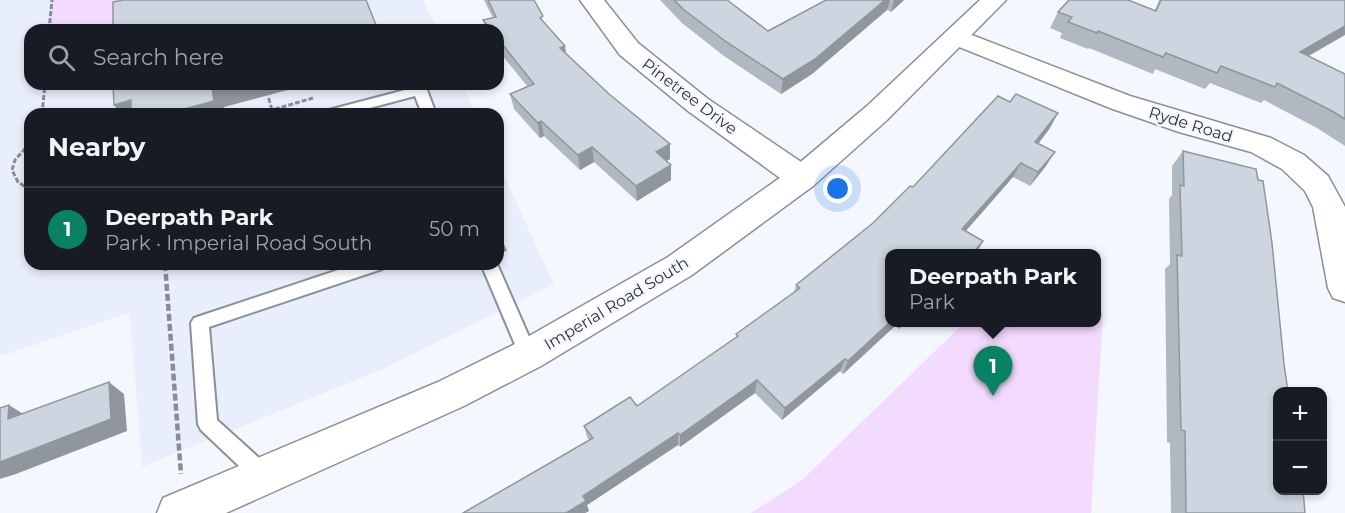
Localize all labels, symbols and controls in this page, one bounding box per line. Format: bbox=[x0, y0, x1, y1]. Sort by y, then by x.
search box bbox=[24, 24, 504, 90]
icon: search bbox=[45, 41, 78, 74]
text: Search here bbox=[93, 44, 224, 71]
street label: Pinetree Drive bbox=[638, 54, 741, 138]
street label: Ryde Road bbox=[1147, 103, 1235, 146]
text: Nearby bbox=[48, 131, 145, 163]
your location bbox=[823, 174, 852, 203]
text: Deerpath Park bbox=[105, 204, 273, 231]
text: 1 bbox=[64, 217, 71, 241]
text: 50 m bbox=[429, 217, 480, 241]
text: Park · Imperial Road South bbox=[105, 231, 372, 255]
popup bbox=[885, 249, 1101, 327]
street label: Imperial Road South bbox=[541, 253, 692, 354]
text: Deerpath Park bbox=[909, 263, 1077, 290]
text: Park bbox=[909, 290, 955, 314]
pin: 1 bbox=[974, 346, 1012, 396]
map controls bbox=[1273, 387, 1327, 495]
button: + bbox=[1273, 387, 1327, 441]
button: − bbox=[1273, 441, 1327, 495]

